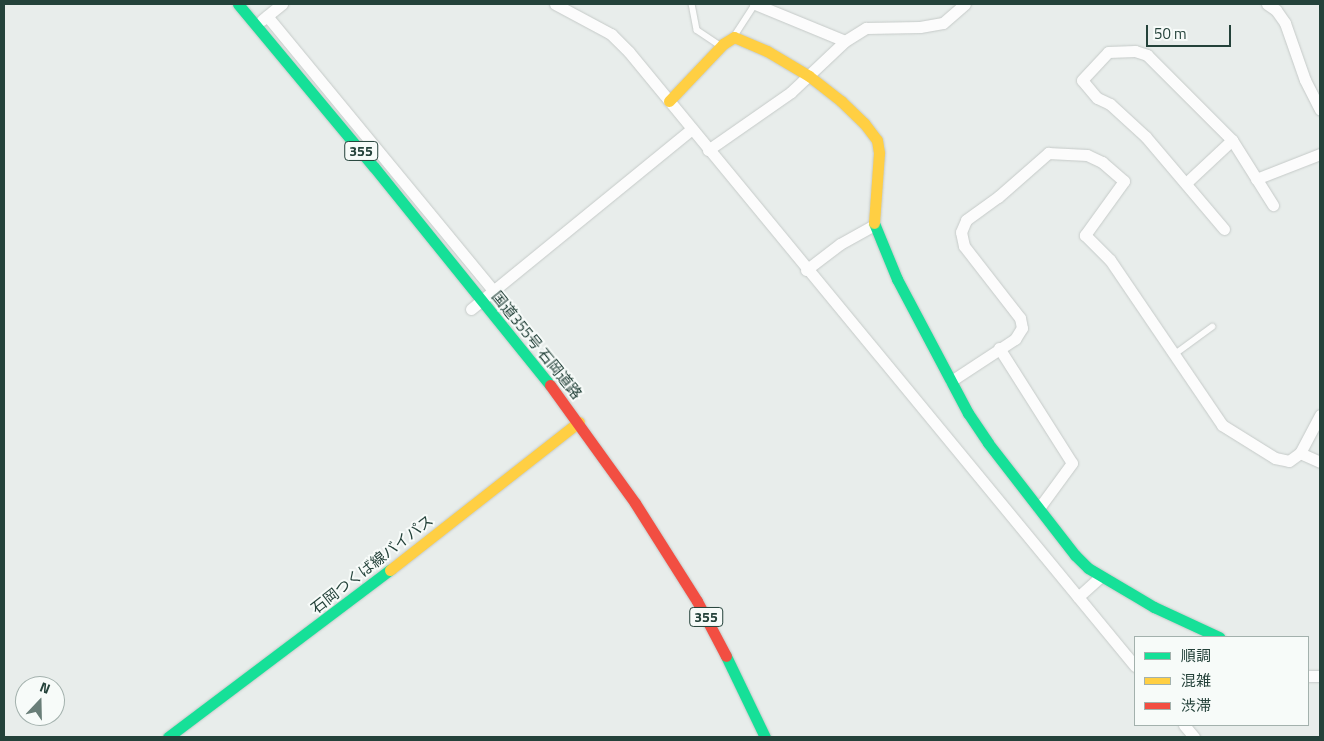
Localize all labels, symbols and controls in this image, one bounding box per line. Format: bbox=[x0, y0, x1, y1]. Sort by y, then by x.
scale bar bbox=[1149, 15, 1234, 47]
text: 50 m bbox=[1154, 22, 1187, 45]
road number: 355 bbox=[344, 140, 378, 162]
street label: 国道355号 石岡道路 bbox=[488, 287, 586, 403]
street label: 石岡つくば線バイパス bbox=[307, 511, 437, 617]
road number: 355 bbox=[688, 606, 724, 628]
legend bbox=[1134, 636, 1309, 726]
text: 順調 bbox=[1181, 644, 1211, 667]
text: 混雑 bbox=[1181, 669, 1211, 692]
north arrow bbox=[15, 676, 65, 726]
text: N bbox=[37, 676, 53, 699]
text: 渋滞 bbox=[1181, 694, 1211, 717]

